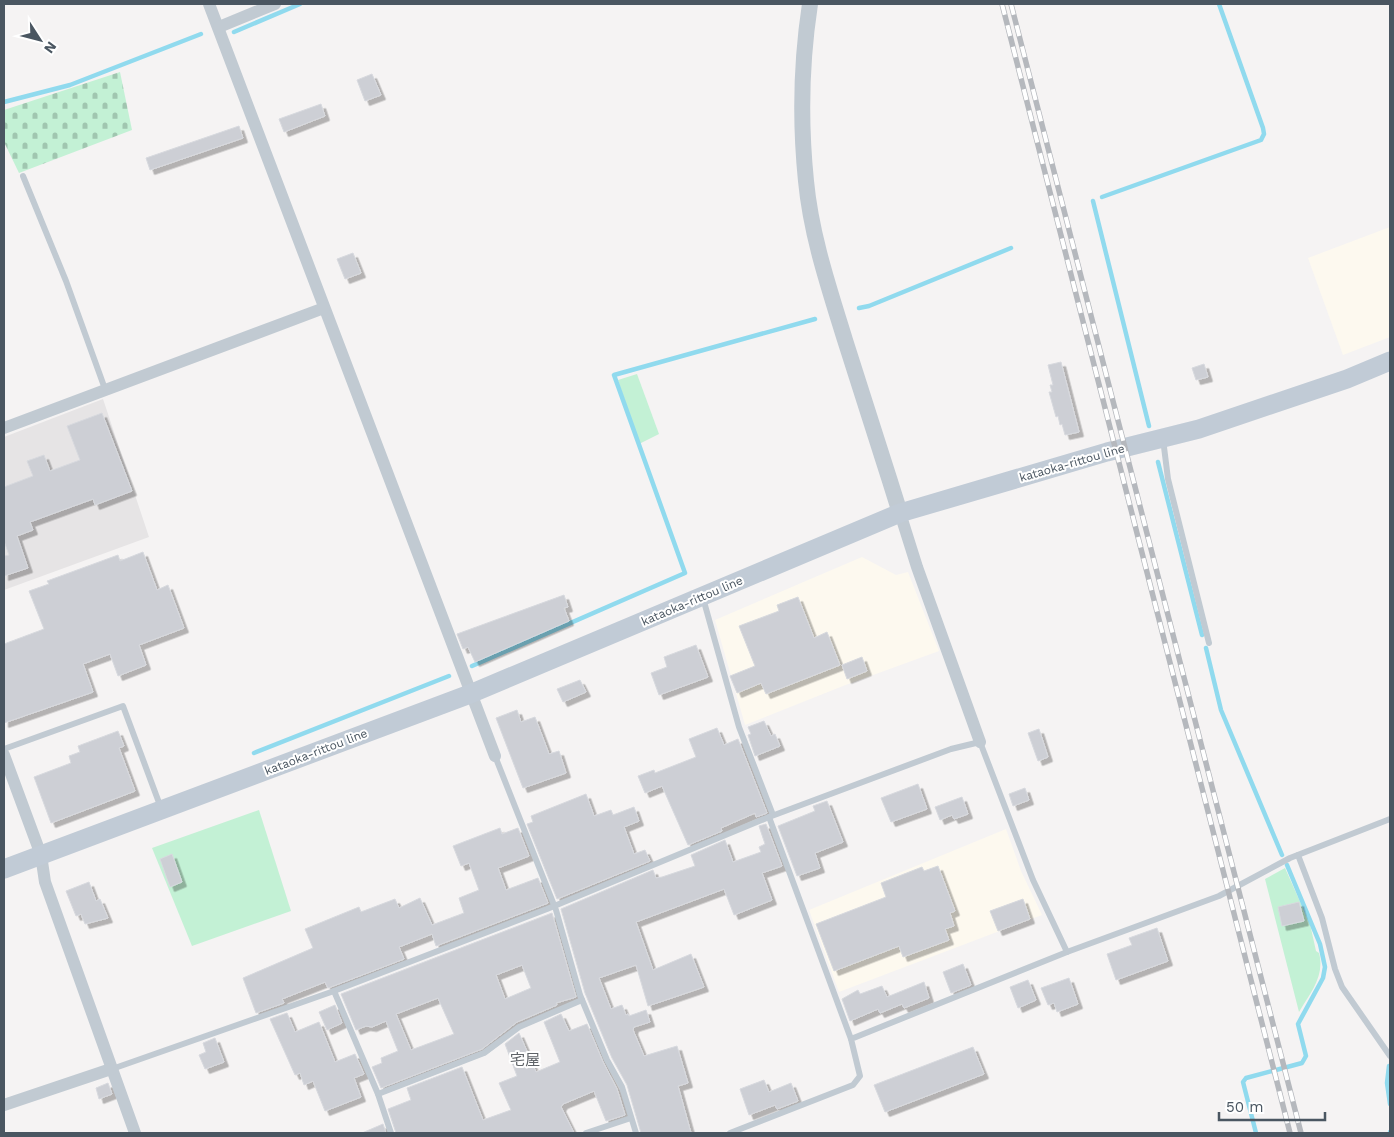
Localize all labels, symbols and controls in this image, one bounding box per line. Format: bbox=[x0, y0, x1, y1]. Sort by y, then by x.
north arrow bbox=[15, 15, 65, 65]
text: N bbox=[41, 39, 60, 57]
street label: kataoka-rittou line bbox=[1018, 441, 1126, 485]
street label: kataoka-rittou line bbox=[639, 573, 745, 629]
street label: kataoka-rittou line bbox=[263, 726, 369, 778]
district label: 宅屋 bbox=[510, 1051, 540, 1069]
scale bar bbox=[1219, 1090, 1325, 1122]
text: 50 m bbox=[1226, 1098, 1263, 1116]

